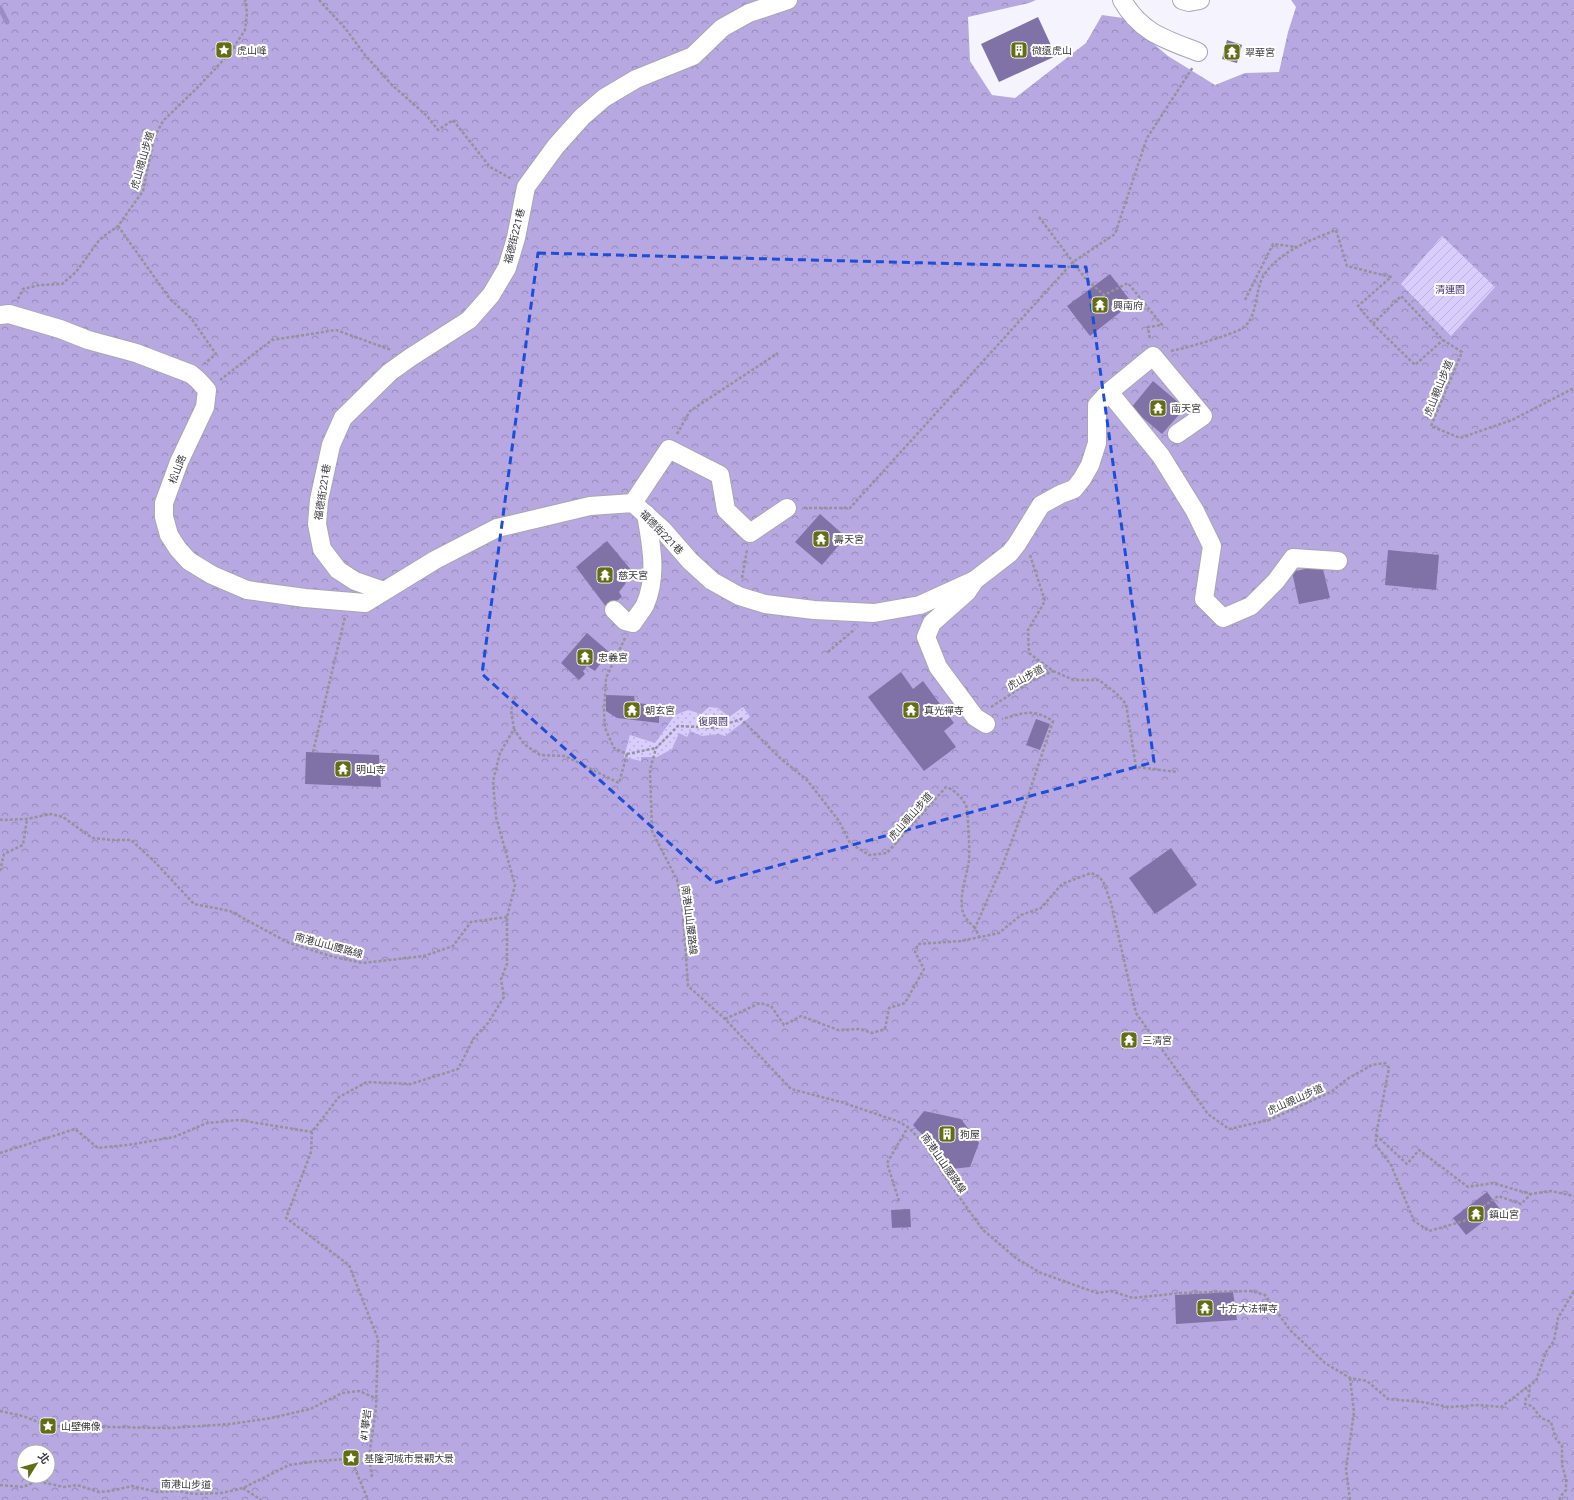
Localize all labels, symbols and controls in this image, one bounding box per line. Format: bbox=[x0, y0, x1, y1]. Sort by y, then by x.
place icon: 虎山峰 bbox=[214, 40, 234, 60]
building icon: 微遠虎山 bbox=[1009, 40, 1029, 60]
temple icon: 翠華宮 bbox=[1222, 42, 1242, 62]
place label: 虎山峰 bbox=[237, 45, 267, 56]
place label: 微遠虎山 bbox=[1032, 45, 1072, 56]
place label: 翠華宮 bbox=[1245, 47, 1275, 58]
street label: 虎山親山步道 bbox=[129, 130, 156, 190]
street label: 福德街221巷 bbox=[502, 207, 527, 265]
park label: 清連園 bbox=[1435, 284, 1465, 295]
temple icon: 興南府 bbox=[1090, 295, 1110, 315]
place label: 興南府 bbox=[1113, 300, 1143, 311]
street label: 虎山親山步道 bbox=[1422, 358, 1455, 418]
temple icon: 南天宮 bbox=[1148, 398, 1168, 418]
place label: 南天宮 bbox=[1171, 403, 1201, 414]
street label: 松山路 bbox=[167, 453, 188, 485]
street label: 福德街221巷 bbox=[313, 463, 332, 521]
street label: 福德街221巷 bbox=[638, 508, 685, 557]
temple icon: 壽天宮 bbox=[811, 529, 831, 549]
place label: 壽天宮 bbox=[834, 534, 864, 545]
temple icon: 慈天宮 bbox=[595, 565, 615, 585]
place label: 慈天宮 bbox=[618, 570, 648, 581]
temple icon: 忠義宮 bbox=[575, 647, 595, 667]
place label: 忠義宮 bbox=[598, 652, 628, 663]
street label: 虎山步道 bbox=[1005, 663, 1045, 692]
temple icon: 朝玄宮 bbox=[622, 700, 642, 720]
temple icon: 真光禪寺 bbox=[901, 700, 921, 720]
place label: 朝玄宮 bbox=[645, 705, 675, 716]
place label: 真光禪寺 bbox=[924, 705, 964, 716]
park label: 復興園 bbox=[698, 716, 728, 727]
temple icon: 明山寺 bbox=[333, 759, 353, 779]
place label: 明山寺 bbox=[356, 764, 386, 775]
street label: 虎山親山步道 bbox=[886, 790, 935, 842]
street label: 南港山山腰路線 bbox=[680, 885, 699, 955]
street label: 南港山山腰路線 bbox=[294, 931, 364, 960]
temple icon: 三清宮 bbox=[1119, 1030, 1139, 1050]
place label: 三清宮 bbox=[1142, 1035, 1172, 1046]
street label: 虎山親山步道 bbox=[1266, 1082, 1325, 1117]
building icon: 狗屋 bbox=[937, 1124, 957, 1144]
place label: 狗屋 bbox=[960, 1129, 980, 1140]
street label: 南港山山腰路線 bbox=[919, 1131, 968, 1195]
temple icon: 鎮山宮 bbox=[1466, 1204, 1486, 1224]
place label: 鎮山宮 bbox=[1489, 1209, 1519, 1220]
temple icon: 十方大法禪寺 bbox=[1195, 1298, 1215, 1318]
place label: 十方大法禪寺 bbox=[1218, 1303, 1278, 1314]
street label: #1攀岩 bbox=[358, 1409, 373, 1442]
place icon: 山壁佛像 bbox=[38, 1416, 58, 1436]
place label: 山壁佛像 bbox=[61, 1421, 101, 1432]
north arrow bbox=[16, 1444, 56, 1484]
place icon: 基隆河城市景觀大景 bbox=[341, 1448, 361, 1468]
text: 北 bbox=[35, 1450, 52, 1467]
place label: 基隆河城市景觀大景 bbox=[364, 1453, 454, 1464]
street label: 南港山步道 bbox=[161, 1479, 211, 1490]

